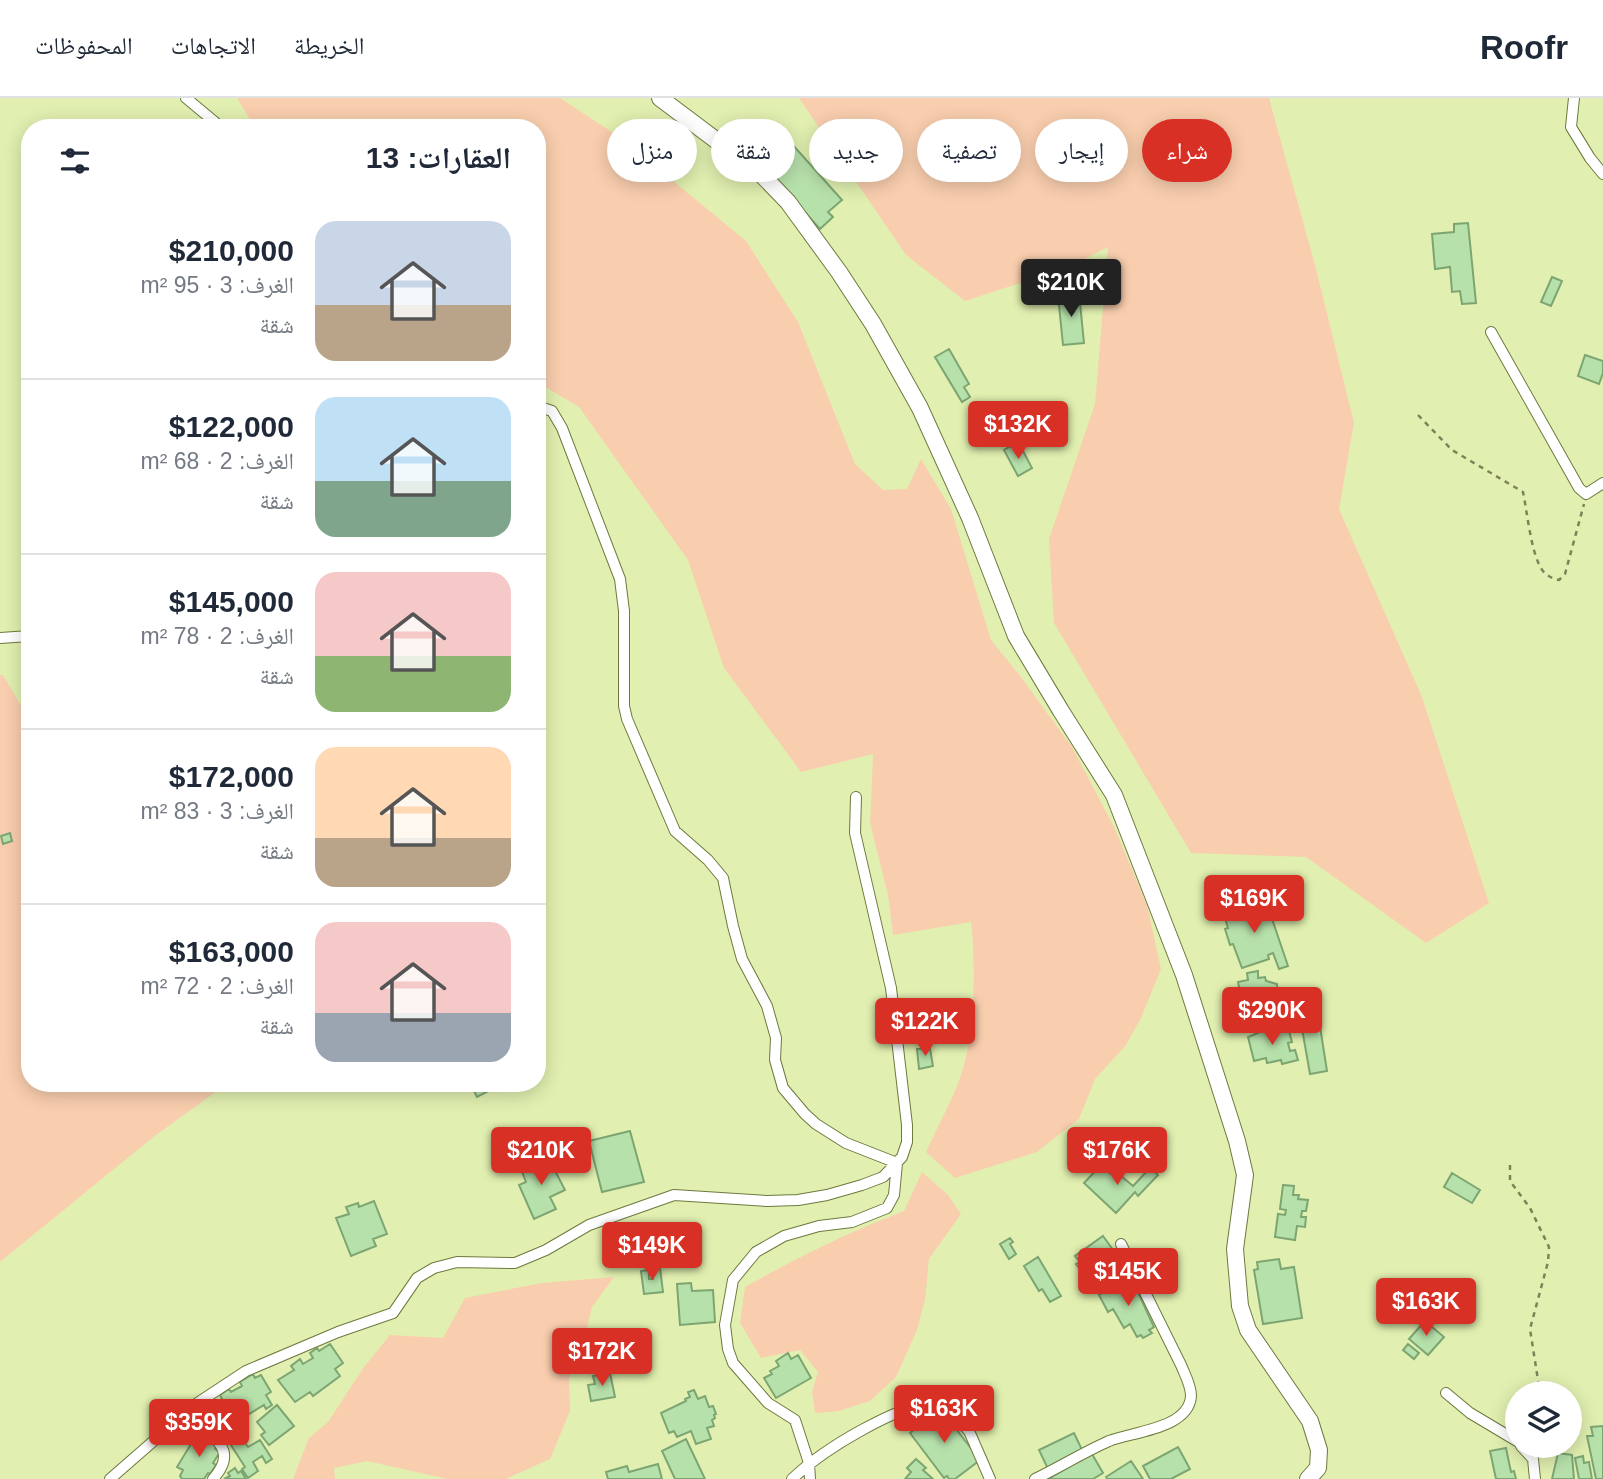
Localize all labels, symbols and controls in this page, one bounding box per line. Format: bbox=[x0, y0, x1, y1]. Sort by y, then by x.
text: Roofr bbox=[1480, 29, 1568, 66]
text: المحفوظات bbox=[35, 32, 133, 59]
text: الاتجاهات bbox=[171, 32, 256, 59]
text: الخريطة bbox=[294, 32, 365, 59]
chip: منزل bbox=[607, 119, 697, 182]
chip: شقة bbox=[711, 119, 795, 182]
chip: جديد bbox=[809, 119, 903, 182]
chip: تصفية bbox=[917, 119, 1021, 182]
chip: إيجار bbox=[1035, 119, 1128, 182]
chip: شراء bbox=[1142, 119, 1232, 182]
text: العقارات: 13 bbox=[366, 141, 511, 174]
icon: filters bbox=[56, 142, 94, 180]
text: $210,000 bbox=[169, 234, 294, 267]
icon: home bbox=[371, 249, 455, 333]
pin: $210K bbox=[1022, 260, 1120, 319]
text: $210K bbox=[1037, 269, 1105, 295]
text: الغرف: 3 · 95 m² bbox=[140, 272, 294, 298]
text: شقة bbox=[260, 312, 294, 338]
pin: $132K bbox=[969, 402, 1067, 461]
text: $122,000 bbox=[169, 410, 294, 443]
text: $132K bbox=[984, 411, 1052, 437]
icon: home bbox=[371, 425, 455, 509]
text: الغرف: 2 · 68 m² bbox=[140, 448, 294, 474]
text: شقة bbox=[260, 488, 294, 514]
text: $145,000 bbox=[169, 585, 294, 618]
icon: home bbox=[371, 600, 455, 684]
text: الغرف: 2 · 78 m² bbox=[140, 623, 294, 649]
text: شقة bbox=[260, 663, 294, 689]
text: $172,000 bbox=[169, 760, 294, 793]
icon: home bbox=[371, 775, 455, 859]
text: الغرف: 3 · 83 m² bbox=[140, 798, 294, 824]
text: شقة bbox=[260, 838, 294, 864]
pin: $169K bbox=[1205, 876, 1303, 935]
text: $169K bbox=[1220, 885, 1288, 911]
text: $163,000 bbox=[169, 935, 294, 968]
icon: home bbox=[371, 950, 455, 1034]
text: الغرف: 2 · 72 m² bbox=[140, 973, 294, 999]
pin: $290K bbox=[1223, 988, 1321, 1047]
text: $290K bbox=[1238, 997, 1306, 1023]
pin: $122K bbox=[876, 998, 974, 1058]
text: $122K bbox=[891, 1008, 959, 1034]
text: شقة bbox=[260, 1013, 294, 1039]
pin: $210K bbox=[492, 1128, 590, 1187]
pin: $176K bbox=[1068, 1128, 1166, 1187]
text: $210K bbox=[507, 1137, 575, 1163]
text: $176K bbox=[1083, 1137, 1151, 1163]
pin: $149K bbox=[603, 1222, 701, 1282]
text: $149K bbox=[618, 1232, 686, 1258]
pin: $145K bbox=[1079, 1248, 1177, 1308]
text: $145K bbox=[1094, 1258, 1162, 1284]
pin: $163K bbox=[1377, 1278, 1475, 1338]
text: $163K bbox=[1392, 1288, 1460, 1314]
pin: $172K bbox=[553, 1328, 651, 1388]
text: $172K bbox=[568, 1338, 636, 1364]
map controls bbox=[1505, 1381, 1582, 1458]
button: layers bbox=[1505, 1381, 1582, 1458]
pin: $163K bbox=[895, 1386, 993, 1445]
text: $163K bbox=[910, 1395, 978, 1421]
pin: $359K bbox=[150, 1400, 248, 1459]
text: $359K bbox=[165, 1409, 233, 1435]

